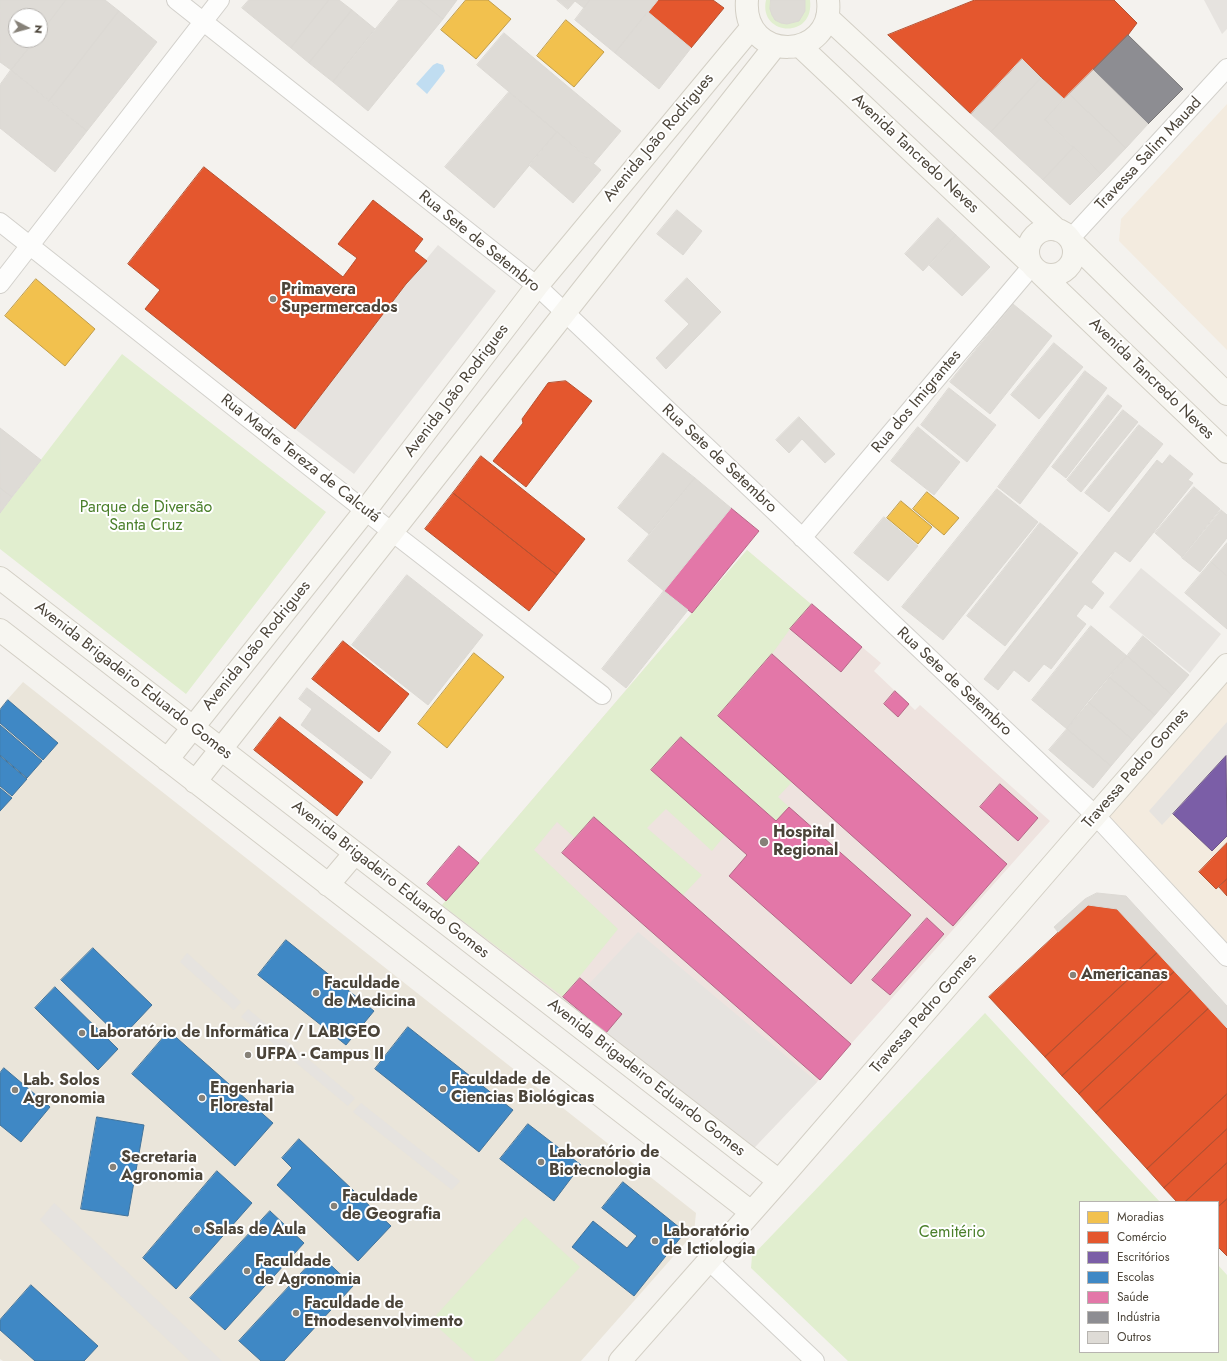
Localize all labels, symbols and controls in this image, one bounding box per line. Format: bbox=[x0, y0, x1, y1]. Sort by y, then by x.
north arrow bbox=[8, 8, 48, 48]
text: N bbox=[31, 24, 47, 34]
street label: Avenida João Rodrigues bbox=[600, 70, 718, 206]
street label: Avenida Tancredo Neves bbox=[848, 90, 982, 218]
street label: Travessa Salim Mauad bbox=[1092, 94, 1206, 214]
street label: Rua Sete de Setembro bbox=[414, 187, 544, 297]
place label: Primavera Supermercados bbox=[281, 280, 398, 318]
marker: Primavera Supermercados bbox=[268, 294, 278, 304]
street label: Avenida Tancredo Neves bbox=[1084, 314, 1218, 444]
street label: Avenida João Rodrigues bbox=[401, 321, 513, 461]
street label: Rua dos Imigrantes bbox=[868, 347, 966, 457]
street label: Rua Madre Tereza de Calcutá bbox=[216, 391, 384, 527]
street label: Rua Sete de Setembro bbox=[657, 401, 781, 517]
park label: Parque de Diversão Santa Cruz bbox=[80, 498, 212, 536]
street label: Avenida João Rodrigues bbox=[199, 577, 315, 715]
street label: Avenida Brigadeiro Eduardo Gomes bbox=[31, 598, 235, 764]
street label: Rua Sete de Setembro bbox=[892, 624, 1016, 740]
street label: Travessa Pedro Gomes bbox=[1079, 705, 1193, 833]
street label: Avenida Brigadeiro Eduardo Gomes bbox=[288, 797, 492, 963]
place label: Hospital Regional bbox=[773, 823, 838, 861]
marker: Hospital Regional bbox=[758, 836, 770, 848]
street label: Travessa Pedro Gomes bbox=[867, 950, 981, 1078]
place label: Americanas bbox=[1081, 965, 1168, 985]
marker: Americanas bbox=[1068, 970, 1078, 980]
place label: Faculdade de Medicina bbox=[324, 974, 416, 1012]
marker: Faculdade de Medicina bbox=[311, 988, 321, 998]
street label: Avenida Brigadeiro Eduardo Gomes bbox=[544, 995, 748, 1161]
place label: Laboratório de Informática / LABIGEO bbox=[90, 1023, 380, 1043]
marker: Laboratório de Informática / LABIGEO bbox=[77, 1028, 87, 1038]
place label: UFPA - Campus II bbox=[256, 1045, 384, 1065]
marker: UFPA - Campus II bbox=[243, 1050, 253, 1060]
place label: Faculdade de Ciencias Biológicas bbox=[451, 1070, 594, 1108]
place label: Lab. Solos Agronomia bbox=[23, 1071, 105, 1109]
place label: Engenharia Florestal bbox=[210, 1079, 294, 1117]
marker: Faculdade de Ciencias Biológicas bbox=[438, 1084, 448, 1094]
marker: Lab. Solos Agronomia bbox=[10, 1085, 20, 1095]
marker: Engenharia Florestal bbox=[197, 1093, 207, 1103]
place label: Laboratório de Biotecnologia bbox=[549, 1143, 659, 1181]
place label: Secretaria Agronomia bbox=[121, 1148, 203, 1186]
marker: Laboratório de Biotecnologia bbox=[536, 1157, 546, 1167]
marker: Secretaria Agronomia bbox=[108, 1162, 118, 1172]
place label: Faculdade de Geografia bbox=[342, 1187, 441, 1225]
marker: Faculdade de Geografia bbox=[329, 1201, 339, 1211]
legend bbox=[1079, 1201, 1219, 1353]
text: Moradias bbox=[1117, 1208, 1164, 1226]
place label: Salas de Aula bbox=[205, 1220, 306, 1240]
place label: Laboratório de Ictiologia bbox=[663, 1222, 755, 1260]
park label: Cemitério bbox=[919, 1223, 985, 1243]
marker: Salas de Aula bbox=[192, 1225, 202, 1235]
text: Comércio bbox=[1117, 1228, 1167, 1246]
marker: Laboratório de Ictiologia bbox=[650, 1236, 660, 1246]
text: Escritórios bbox=[1117, 1248, 1169, 1266]
place label: Faculdade de Agronomia bbox=[255, 1252, 361, 1290]
marker: Faculdade de Agronomia bbox=[242, 1266, 252, 1276]
text: Escolas bbox=[1117, 1268, 1154, 1286]
text: Saúde bbox=[1117, 1288, 1149, 1306]
place label: Faculdade de Etnodesenvolvimento bbox=[304, 1294, 463, 1332]
marker: Faculdade de Etnodesenvolvimento bbox=[291, 1308, 301, 1318]
text: Indústria bbox=[1117, 1308, 1160, 1326]
text: Outros bbox=[1117, 1328, 1151, 1346]

